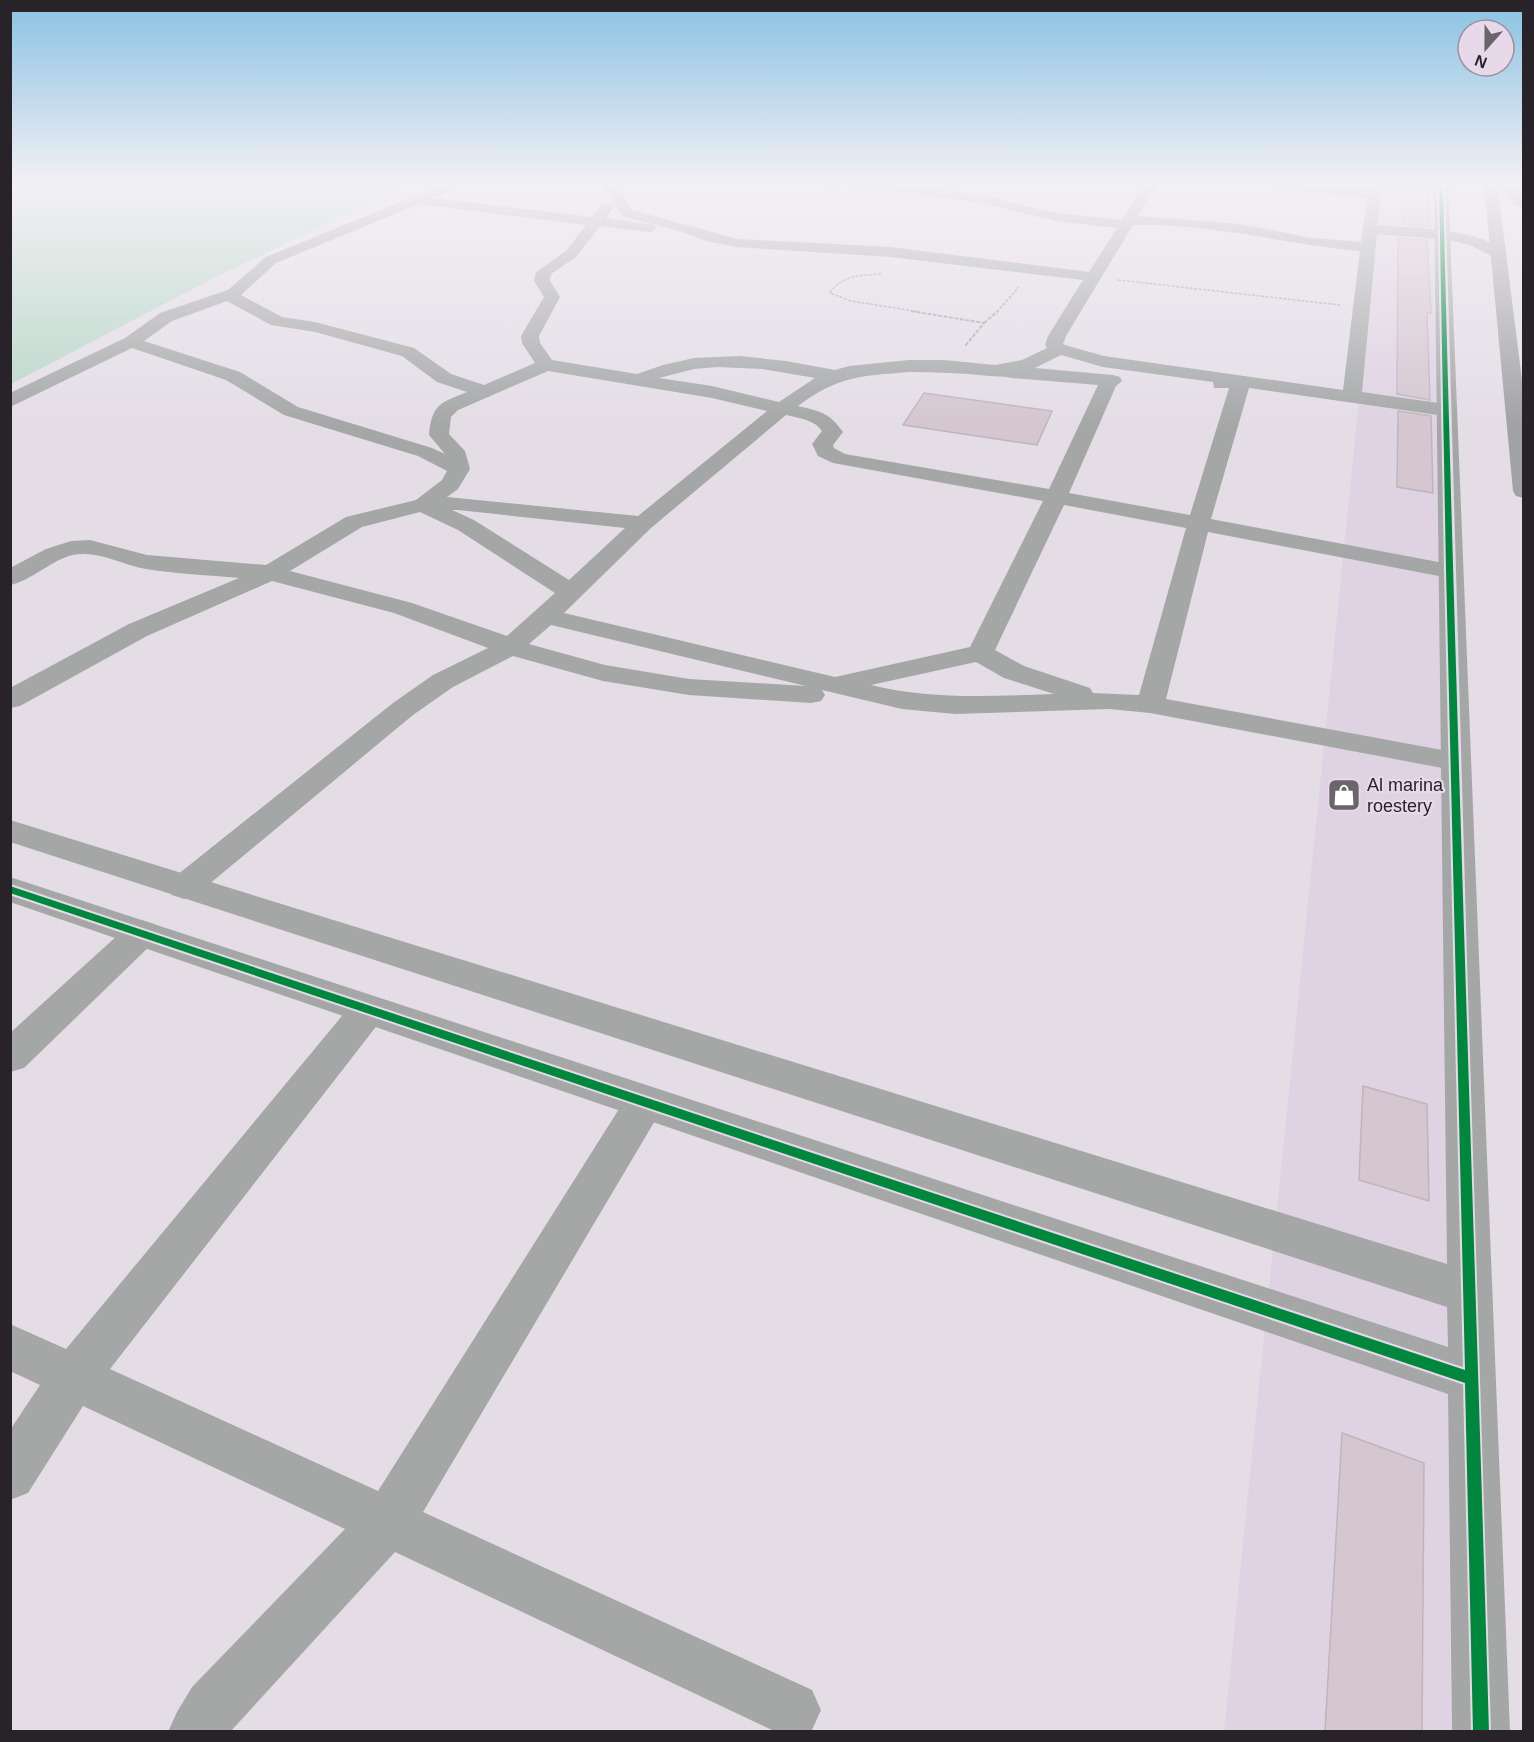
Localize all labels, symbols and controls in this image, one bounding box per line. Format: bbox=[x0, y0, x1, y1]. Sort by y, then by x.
north arrow bbox=[1456, 18, 1516, 78]
text: N bbox=[1472, 52, 1489, 72]
place label: Al marina roestery bbox=[1367, 775, 1444, 816]
shop icon: Al marina roestery bbox=[1326, 777, 1362, 813]

